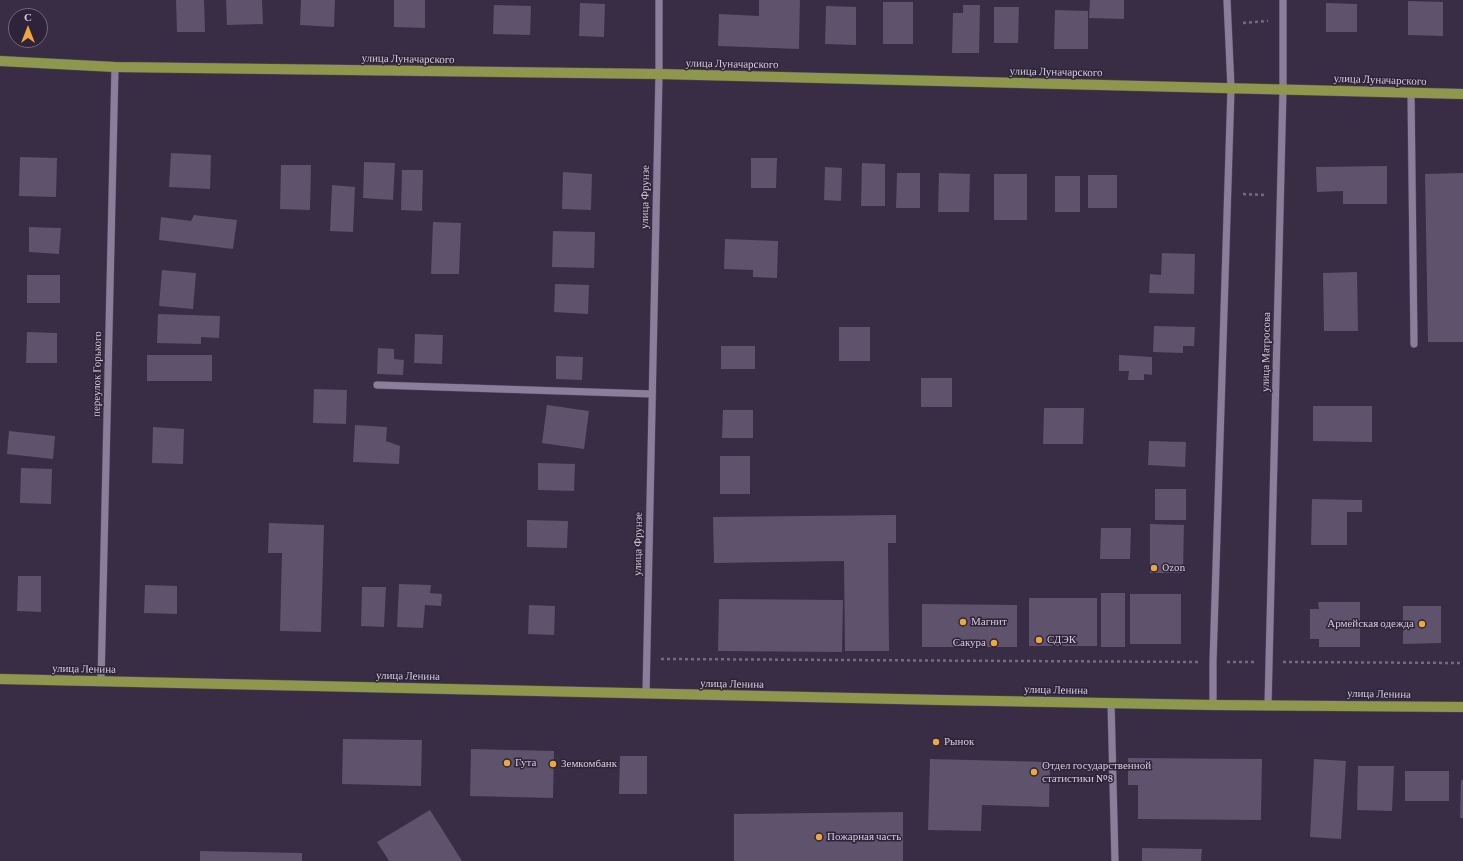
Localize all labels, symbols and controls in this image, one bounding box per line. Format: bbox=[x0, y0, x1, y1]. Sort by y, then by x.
north arrow bbox=[8, 8, 48, 48]
text: С bbox=[24, 11, 32, 23]
street label: улица Луначарского bbox=[361, 52, 455, 66]
street label: улица Луначарского bbox=[685, 57, 779, 71]
street label: улица Луначарского bbox=[1009, 65, 1103, 79]
street label: улица Луначарского bbox=[1333, 72, 1427, 88]
street label: улица Фрунзе bbox=[638, 165, 652, 229]
street label: улица Матросова bbox=[1259, 312, 1273, 392]
street label: переулок Горького bbox=[90, 331, 104, 417]
street label: улица Фрунзе bbox=[631, 512, 645, 576]
place label: Ozon bbox=[1162, 561, 1185, 575]
marker: Ozon bbox=[1149, 563, 1159, 573]
place label: Магнит bbox=[971, 615, 1007, 629]
marker: Магнит bbox=[958, 617, 968, 627]
place label: Армейская одежда bbox=[1327, 617, 1414, 631]
marker: Армейская одежда bbox=[1417, 619, 1427, 629]
place label: СДЭК bbox=[1047, 633, 1076, 647]
marker: СДЭК bbox=[1034, 635, 1044, 645]
place label: Сакура bbox=[953, 636, 986, 650]
marker: Сакура bbox=[989, 638, 999, 648]
street label: улица Ленина bbox=[52, 662, 116, 676]
street label: улица Ленина bbox=[376, 669, 440, 683]
street label: улица Ленина bbox=[700, 677, 764, 691]
street label: улица Ленина bbox=[1024, 683, 1088, 697]
street label: улица Ленина bbox=[1347, 687, 1411, 701]
place label: Рынок bbox=[944, 735, 974, 749]
marker: Рынок bbox=[931, 737, 941, 747]
place label: Гута bbox=[515, 756, 536, 770]
place label: Земкомбанк bbox=[561, 757, 617, 771]
marker: Гута bbox=[502, 758, 512, 768]
marker: Земкомбанк bbox=[548, 759, 558, 769]
place label: Отдел государственной статистики №8 bbox=[1042, 759, 1151, 785]
marker: Отдел государственной статистики №8 bbox=[1029, 767, 1039, 777]
place label: Пожарная часть bbox=[827, 830, 901, 844]
marker: Пожарная часть bbox=[814, 832, 824, 842]

